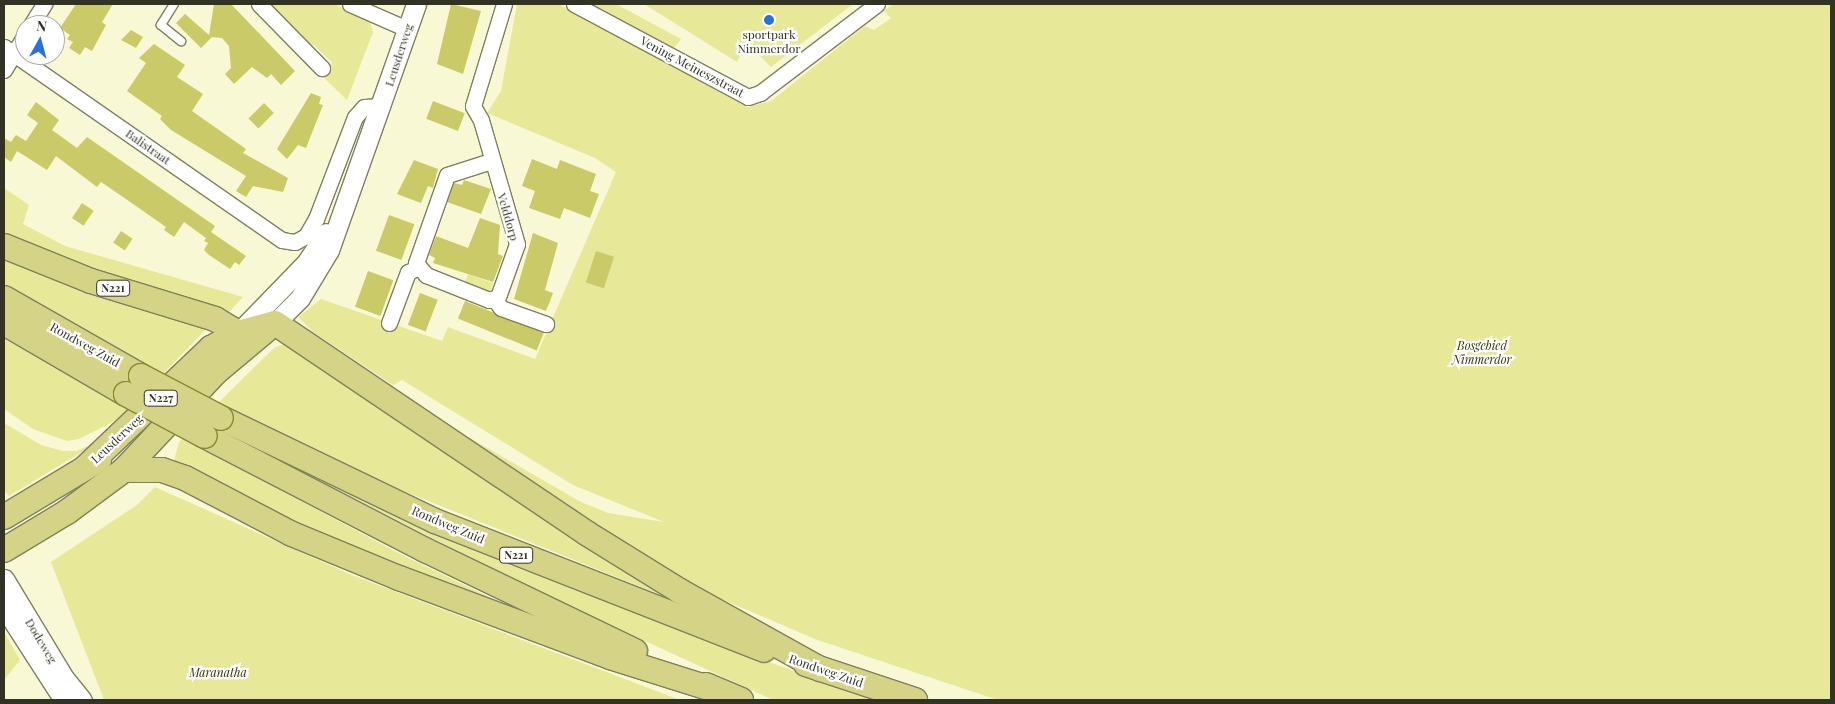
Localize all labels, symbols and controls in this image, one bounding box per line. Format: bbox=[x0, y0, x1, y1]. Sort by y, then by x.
marker: sportpark Nimmerdor bbox=[763, 14, 775, 26]
north arrow bbox=[15, 15, 65, 65]
text: N bbox=[36, 16, 48, 36]
street label: Leusderweg bbox=[382, 22, 416, 88]
place label: sportpark Nimmerdor bbox=[737, 28, 801, 56]
street label: Vening Meineszstraat bbox=[638, 34, 746, 100]
street label: Balistraat bbox=[123, 126, 173, 168]
street label: Velddorp bbox=[494, 191, 522, 243]
road number: N221 bbox=[96, 280, 130, 296]
street label: Rondweg Zuid bbox=[48, 320, 122, 370]
park label: Bosgebied Nimmerdor bbox=[1452, 339, 1512, 367]
road number: N227 bbox=[144, 389, 178, 406]
street label: Leusderweg bbox=[88, 411, 146, 467]
street label: Rondweg Zuid bbox=[410, 503, 486, 547]
road number: N221 bbox=[498, 546, 534, 564]
street label: Dodeweg bbox=[22, 616, 60, 666]
street label: Rondweg Zuid bbox=[787, 652, 865, 690]
park label: Maranatha bbox=[189, 666, 247, 680]

